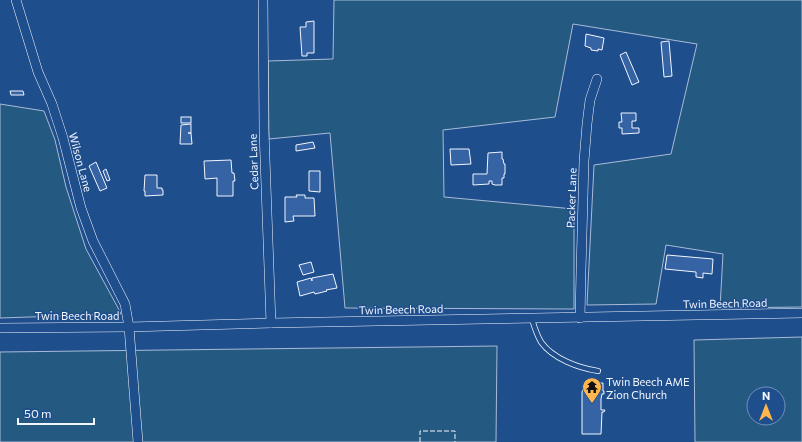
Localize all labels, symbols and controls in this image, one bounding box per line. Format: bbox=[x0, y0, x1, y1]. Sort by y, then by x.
street label: Wilson Lane bbox=[67, 131, 95, 193]
street label: Cedar Lane bbox=[246, 134, 260, 190]
street label: Packer Lane bbox=[563, 167, 579, 228]
street label: Twin Beech Road bbox=[683, 296, 767, 310]
street label: Twin Beech Road bbox=[359, 302, 443, 316]
street label: Twin Beech Road bbox=[35, 309, 119, 322]
place label: Twin Beech AME Zion Church bbox=[606, 375, 690, 401]
temple icon: Twin Beech AME Zion Church bbox=[581, 376, 603, 404]
north arrow bbox=[746, 386, 786, 426]
text: N bbox=[762, 389, 770, 402]
scale bar bbox=[18, 400, 94, 426]
text: 50 m bbox=[24, 406, 52, 420]

